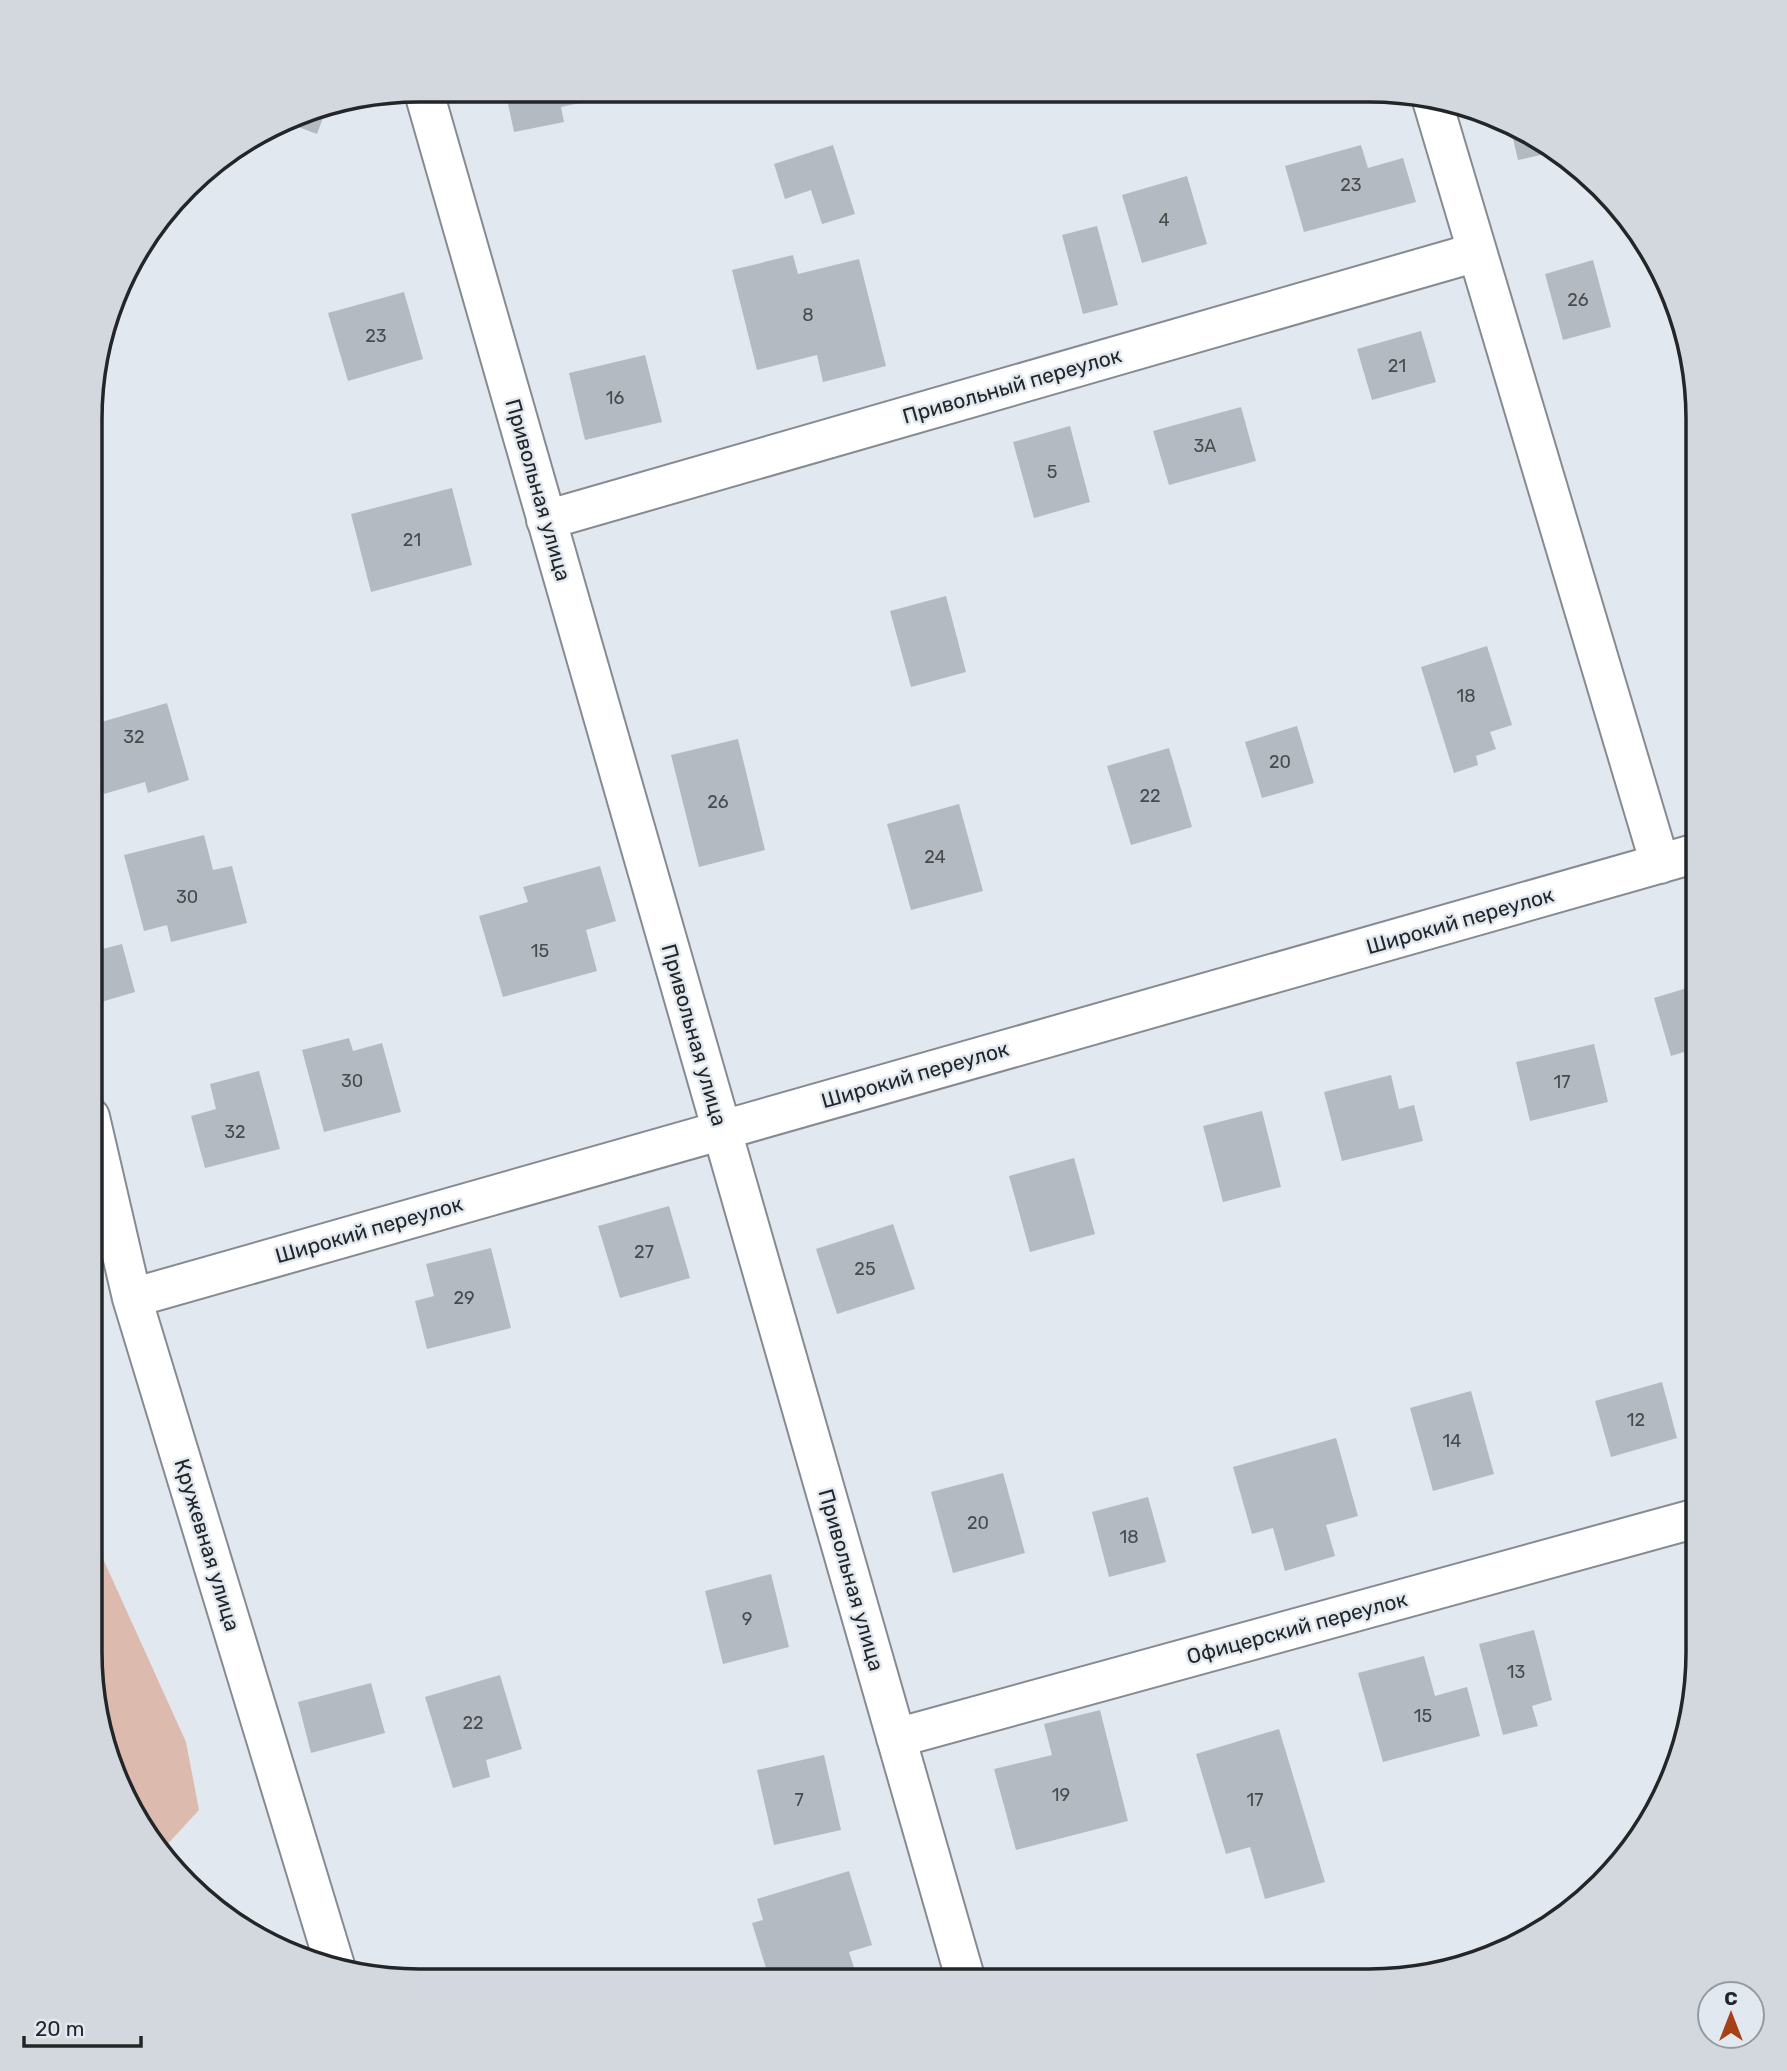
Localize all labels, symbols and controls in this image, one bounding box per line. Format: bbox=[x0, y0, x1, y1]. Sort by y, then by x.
house number: 23 bbox=[1340, 174, 1362, 196]
house number: 4 bbox=[1158, 209, 1170, 231]
house number: 26 bbox=[1567, 289, 1589, 311]
house number: 8 bbox=[802, 304, 814, 326]
house number: 23 bbox=[365, 325, 387, 347]
street label: Привольный переулок bbox=[899, 342, 1124, 429]
house number: 21 bbox=[1388, 355, 1406, 377]
house number: 16 bbox=[606, 387, 624, 409]
street label: Привольная улица bbox=[501, 396, 576, 584]
house number: 3А bbox=[1194, 435, 1216, 457]
house number: 5 bbox=[1047, 461, 1057, 483]
house number: 21 bbox=[403, 529, 421, 551]
house number: 18 bbox=[1456, 685, 1476, 707]
house number: 32 bbox=[123, 726, 145, 748]
house number: 20 bbox=[1269, 751, 1291, 773]
house number: 22 bbox=[1139, 785, 1161, 807]
house number: 26 bbox=[707, 791, 729, 813]
house number: 24 bbox=[924, 846, 946, 868]
street label: Широкий переулок bbox=[1363, 882, 1556, 959]
house number: 30 bbox=[176, 886, 198, 908]
house number: 15 bbox=[531, 940, 549, 962]
street label: Привольная улица bbox=[657, 941, 732, 1129]
street label: Широкий переулок bbox=[818, 1036, 1011, 1113]
house number: 30 bbox=[341, 1070, 363, 1092]
house number: 17 bbox=[1554, 1071, 1570, 1093]
house number: 32 bbox=[224, 1121, 246, 1143]
street label: Широкий переулок bbox=[272, 1191, 465, 1268]
house number: 27 bbox=[634, 1241, 654, 1263]
house number: 25 bbox=[854, 1258, 876, 1280]
house number: 29 bbox=[453, 1287, 475, 1309]
house number: 12 bbox=[1627, 1409, 1645, 1431]
house number: 14 bbox=[1443, 1430, 1461, 1452]
street label: Кружевная улица bbox=[169, 1456, 246, 1634]
street label: Привольная улица bbox=[814, 1486, 889, 1674]
house number: 20 bbox=[967, 1512, 989, 1534]
house number: 18 bbox=[1119, 1526, 1139, 1548]
street label: Офицерский переулок bbox=[1184, 1586, 1410, 1669]
house number: 9 bbox=[742, 1608, 752, 1630]
house number: 13 bbox=[1507, 1661, 1525, 1683]
house number: 15 bbox=[1414, 1705, 1432, 1727]
house number: 22 bbox=[462, 1712, 484, 1734]
house number: 19 bbox=[1052, 1784, 1070, 1806]
house number: 7 bbox=[794, 1789, 804, 1811]
house number: 17 bbox=[1247, 1789, 1263, 1811]
north arrow bbox=[1696, 1980, 1766, 2050]
text: С bbox=[1724, 1987, 1738, 2010]
scale bar bbox=[24, 2004, 142, 2048]
text: 20 m bbox=[35, 2016, 84, 2041]

